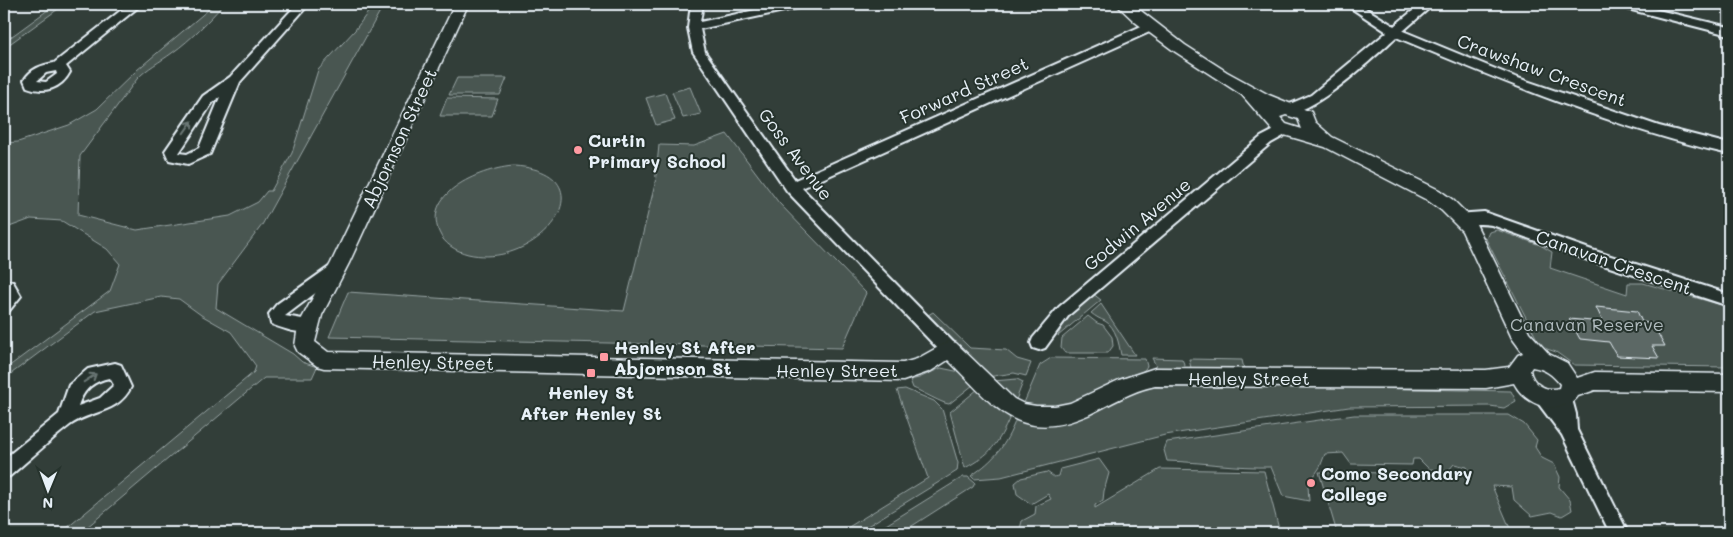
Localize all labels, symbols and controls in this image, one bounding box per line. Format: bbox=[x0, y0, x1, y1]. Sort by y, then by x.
street label: Crawshaw Crescent bbox=[1454, 28, 1630, 112]
street label: Forward Street bbox=[896, 51, 1032, 129]
street label: Abjornson Street bbox=[356, 64, 442, 212]
street label: Goss Avenue bbox=[753, 103, 839, 205]
one-way arrow bbox=[183, 120, 193, 134]
place label: Curtin Primary School bbox=[588, 128, 726, 173]
marker: Curtin Primary School bbox=[572, 144, 584, 156]
street label: Godwin Avenue bbox=[1078, 172, 1196, 276]
street label: Canavan Crescent bbox=[1533, 224, 1695, 300]
park label: Canavan Reserve bbox=[1510, 312, 1664, 336]
place label: Henley St After Abjornson St bbox=[614, 335, 755, 380]
street label: Henley Street bbox=[372, 349, 494, 375]
marker: Henley St After Abjornson St bbox=[598, 351, 610, 363]
street label: Henley Street bbox=[776, 358, 898, 382]
street label: Henley Street bbox=[1188, 366, 1310, 390]
marker: Henley St After Henley St bbox=[585, 367, 597, 379]
one-way arrow bbox=[83, 373, 97, 383]
place label: Henley St After Henley St bbox=[520, 380, 662, 425]
place label: Como Secondary College bbox=[1321, 461, 1473, 506]
north arrow bbox=[22, 464, 72, 514]
marker: Como Secondary College bbox=[1305, 477, 1317, 489]
text: N bbox=[42, 494, 53, 513]

